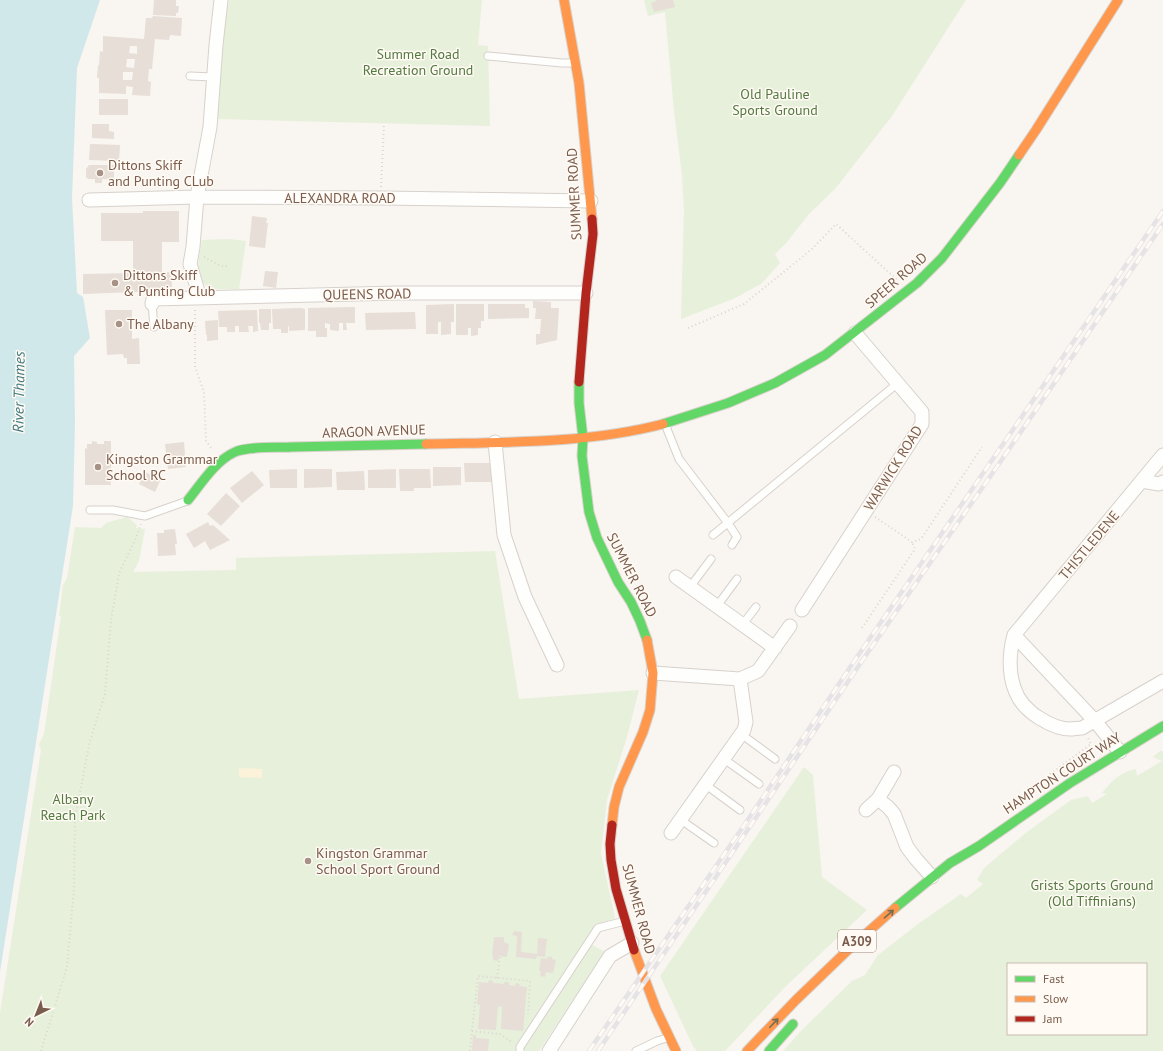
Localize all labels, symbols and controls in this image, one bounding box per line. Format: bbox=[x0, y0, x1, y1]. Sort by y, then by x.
park label: Summer Road Recreation Ground bbox=[363, 45, 473, 79]
park label: Old Pauline Sports Ground bbox=[732, 85, 818, 119]
street label: SUMMER ROAD bbox=[563, 147, 585, 241]
place label: Dittons Skiff and Punting CLub bbox=[108, 156, 214, 190]
marker: Dittons Skiff and Punting CLub bbox=[95, 168, 105, 178]
street label: ALEXANDRA ROAD bbox=[284, 189, 396, 207]
street label: SPEER ROAD bbox=[861, 248, 931, 312]
place label: Dittons Skiff & Punting Club bbox=[123, 266, 215, 300]
marker: Dittons Skiff & Punting Club bbox=[110, 278, 120, 288]
street label: QUEENS ROAD bbox=[323, 284, 411, 304]
place label: The Albany bbox=[127, 315, 194, 333]
marker: The Albany bbox=[114, 319, 124, 329]
water label: River Thames bbox=[8, 351, 29, 433]
street label: ARAGON AVENUE bbox=[322, 420, 426, 442]
street label: WARWICK ROAD bbox=[860, 422, 926, 514]
place label: Kingston Grammar School RC bbox=[106, 450, 218, 484]
marker: Kingston Grammar School RC bbox=[93, 462, 103, 472]
street label: THISTLEDENE bbox=[1055, 507, 1123, 583]
street label: SUMMER ROAD bbox=[603, 530, 661, 620]
street label: HAMPTON COURT WAY bbox=[1000, 728, 1124, 818]
park label: Albany Reach Park bbox=[40, 790, 106, 824]
place label: Kingston Grammar School Sport Ground bbox=[316, 844, 440, 878]
marker: Kingston Grammar School Sport Ground bbox=[303, 856, 313, 866]
street label: SUMMER ROAD bbox=[618, 862, 660, 956]
park label: Grists Sports Ground (Old Tiffinians) bbox=[1031, 876, 1154, 910]
one-way arrow bbox=[883, 909, 894, 918]
road number: A309 bbox=[838, 930, 876, 952]
legend bbox=[1007, 963, 1147, 1035]
text: Fast bbox=[1043, 971, 1064, 986]
text: Slow bbox=[1043, 991, 1068, 1006]
north arrow bbox=[16, 995, 56, 1035]
text: Jam bbox=[1042, 1011, 1062, 1026]
text: N bbox=[22, 1015, 37, 1030]
one-way arrow bbox=[770, 1018, 779, 1028]

